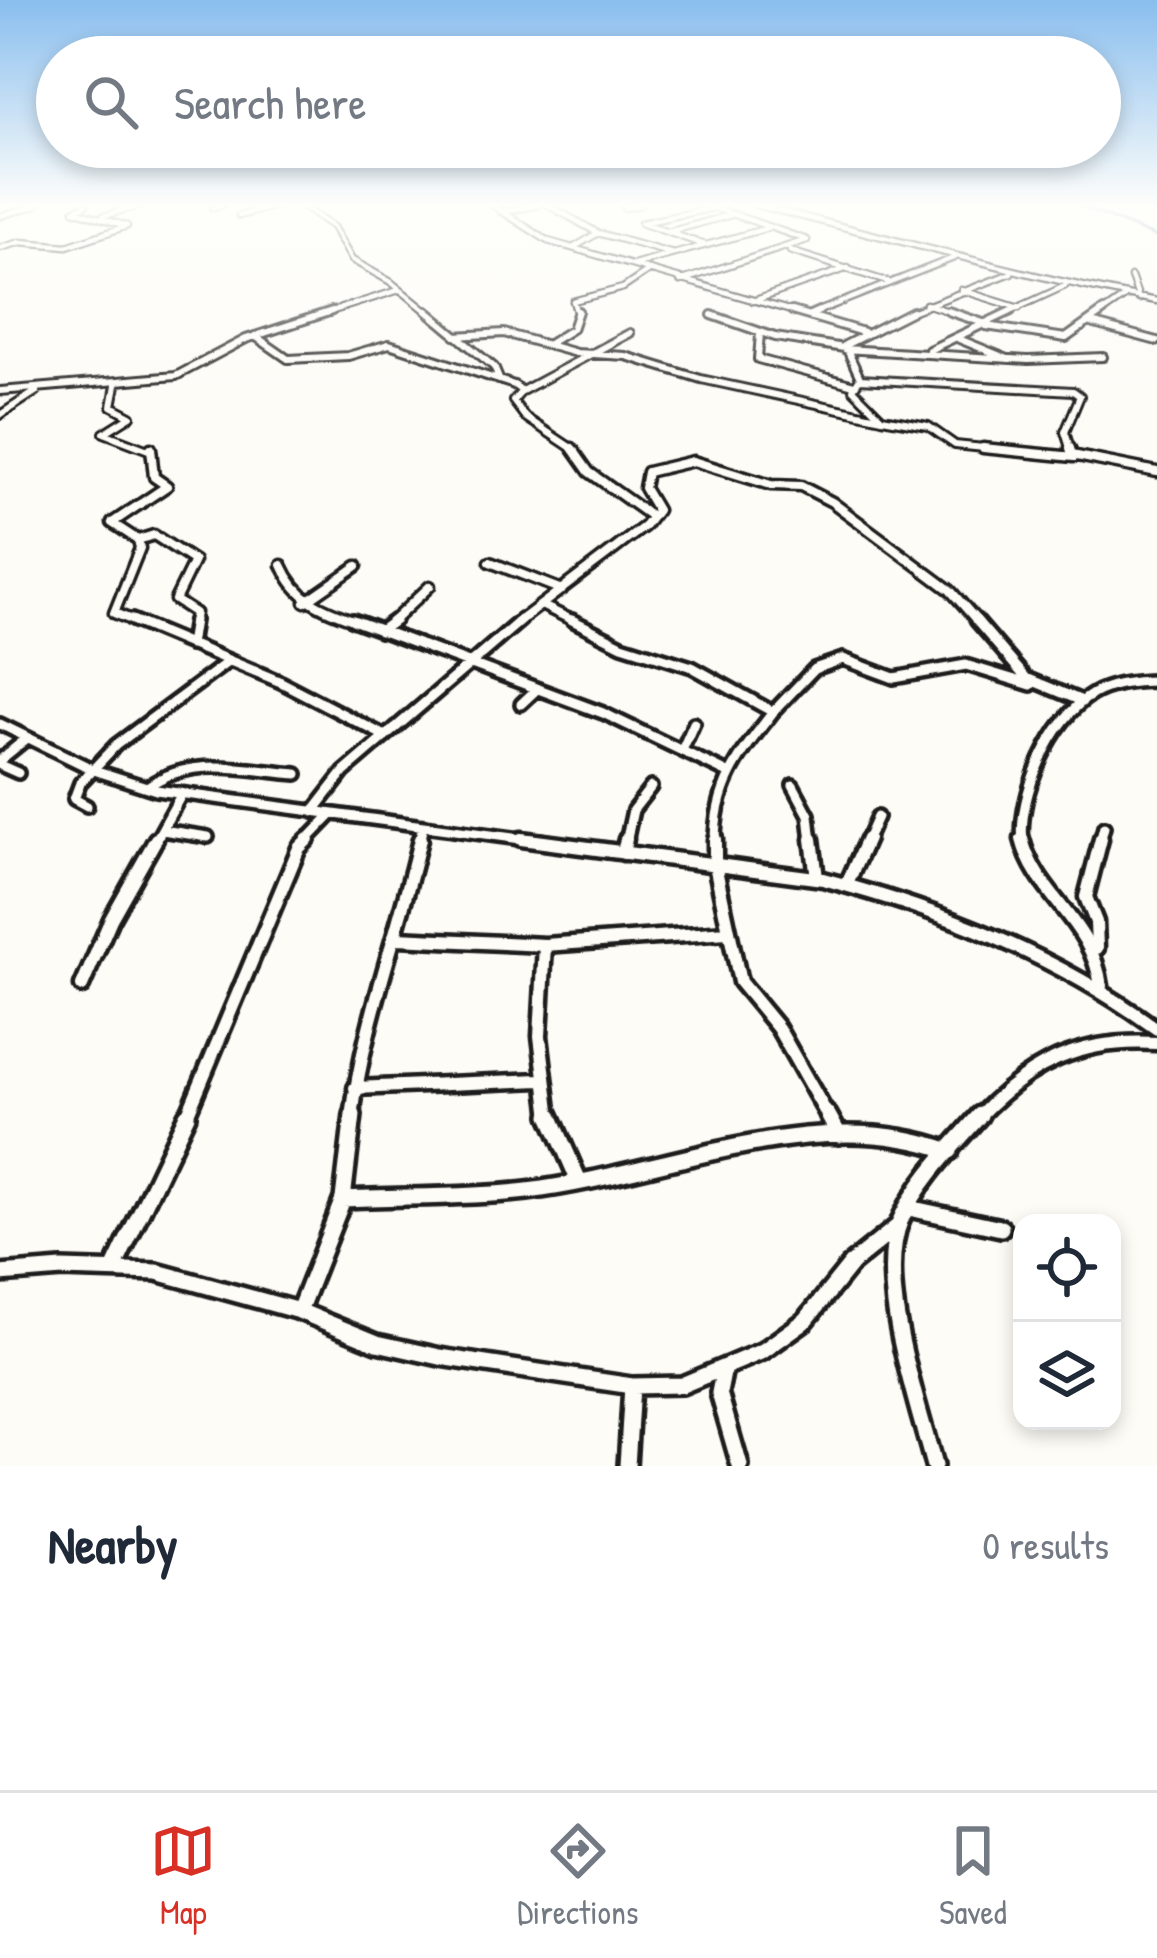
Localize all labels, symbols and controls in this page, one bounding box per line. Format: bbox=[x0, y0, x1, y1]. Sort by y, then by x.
search box bbox=[36, 36, 1121, 168]
icon: search bbox=[78, 69, 144, 135]
text: Search here bbox=[174, 72, 366, 133]
map controls bbox=[1013, 1214, 1121, 1430]
button: locate bbox=[1013, 1214, 1121, 1322]
button: layers bbox=[1013, 1322, 1121, 1430]
text: Nearby bbox=[48, 1510, 178, 1579]
text: 0 results bbox=[983, 1518, 1109, 1571]
tab: Map bbox=[150, 1818, 216, 1934]
tab: Directions bbox=[517, 1818, 639, 1934]
tab: Saved bbox=[939, 1818, 1007, 1934]

